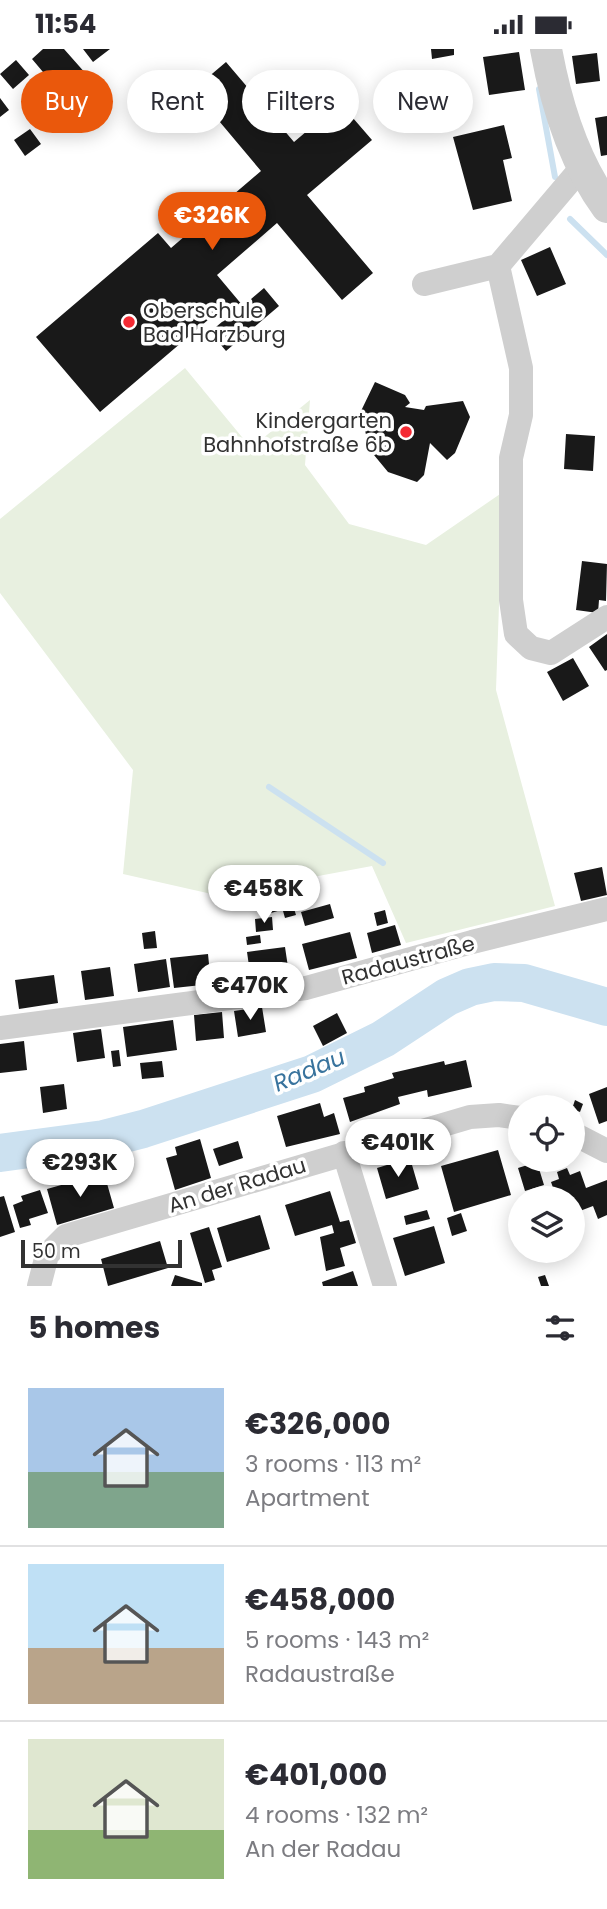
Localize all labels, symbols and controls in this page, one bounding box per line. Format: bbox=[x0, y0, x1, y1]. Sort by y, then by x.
text: 11:54 bbox=[35, 6, 96, 42]
chip: Buy bbox=[21, 70, 113, 133]
chip: Rent bbox=[127, 70, 228, 133]
chip: Filters bbox=[242, 70, 359, 133]
chip: New bbox=[373, 70, 473, 133]
pin: €326K bbox=[163, 193, 261, 252]
text: €326K bbox=[174, 199, 250, 231]
place label: Oberschule Bad Harzburg bbox=[143, 296, 286, 349]
marker: Oberschule Bad Harzburg bbox=[121, 314, 137, 330]
place label: Kindergarten Bahnhofstraße 6b bbox=[203, 406, 392, 459]
marker: Kindergarten Bahnhofstraße 6b bbox=[398, 424, 414, 440]
pin: €458K bbox=[215, 865, 313, 925]
text: €458K bbox=[224, 872, 304, 904]
street label: Radaustraße bbox=[338, 928, 478, 992]
pin: €470K bbox=[201, 963, 299, 1022]
text: €470K bbox=[211, 969, 289, 1001]
water label: Radau bbox=[268, 1041, 350, 1099]
map controls bbox=[508, 1095, 585, 1263]
button: locate bbox=[508, 1095, 585, 1172]
pin: €401K bbox=[349, 1119, 447, 1179]
text: €401K bbox=[361, 1126, 435, 1158]
pin: €293K bbox=[31, 1139, 129, 1199]
text: €293K bbox=[42, 1146, 118, 1178]
street label: An der Radau bbox=[165, 1150, 309, 1220]
button: layers bbox=[508, 1186, 585, 1263]
scale bar bbox=[21, 1237, 182, 1269]
text: 50 m bbox=[32, 1238, 81, 1265]
text: 5 homes bbox=[28, 1306, 160, 1349]
icon: filters bbox=[541, 1309, 579, 1347]
text: €326,000 bbox=[245, 1402, 391, 1445]
icon: home bbox=[84, 1416, 168, 1500]
text: 3 rooms · 113 m² bbox=[245, 1448, 421, 1480]
text: Apartment bbox=[245, 1482, 370, 1514]
text: €458,000 bbox=[245, 1578, 395, 1621]
icon: home bbox=[84, 1592, 168, 1676]
text: 5 rooms · 143 m² bbox=[245, 1624, 429, 1656]
text: Radaustraße bbox=[245, 1658, 395, 1690]
text: €401,000 bbox=[245, 1753, 387, 1796]
icon: home bbox=[84, 1767, 168, 1851]
text: 4 rooms · 132 m² bbox=[245, 1799, 428, 1831]
text: An der Radau bbox=[245, 1833, 401, 1865]

